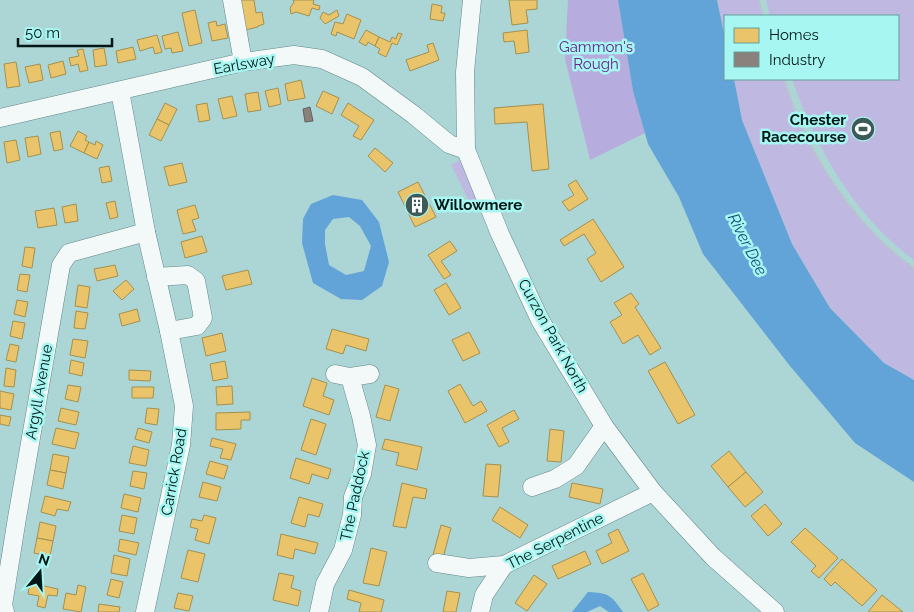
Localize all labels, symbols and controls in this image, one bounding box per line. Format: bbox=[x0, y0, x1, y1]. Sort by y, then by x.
scale bar bbox=[18, 15, 111, 47]
legend bbox=[724, 15, 899, 80]
text: 50 m bbox=[25, 24, 60, 42]
text: Homes bbox=[769, 26, 819, 44]
park label: Gammon's Rough bbox=[559, 38, 633, 73]
street label: Earlsway bbox=[212, 50, 276, 78]
text: Industry bbox=[769, 51, 825, 69]
place label: Chester Racecourse bbox=[761, 111, 846, 146]
sports icon: Chester Racecourse bbox=[850, 116, 876, 142]
building icon: Willowmere bbox=[404, 192, 430, 218]
place label: Willowmere bbox=[434, 196, 522, 214]
water label: River Dee bbox=[724, 210, 771, 279]
street label: Curzon Park North bbox=[514, 276, 592, 396]
street label: Argyll Avenue bbox=[22, 343, 56, 441]
street label: Carrick Road bbox=[157, 427, 191, 517]
street label: The Paddock bbox=[337, 449, 373, 543]
street label: The Serpentine bbox=[504, 509, 607, 573]
north arrow bbox=[15, 547, 65, 597]
text: N bbox=[36, 550, 52, 569]

